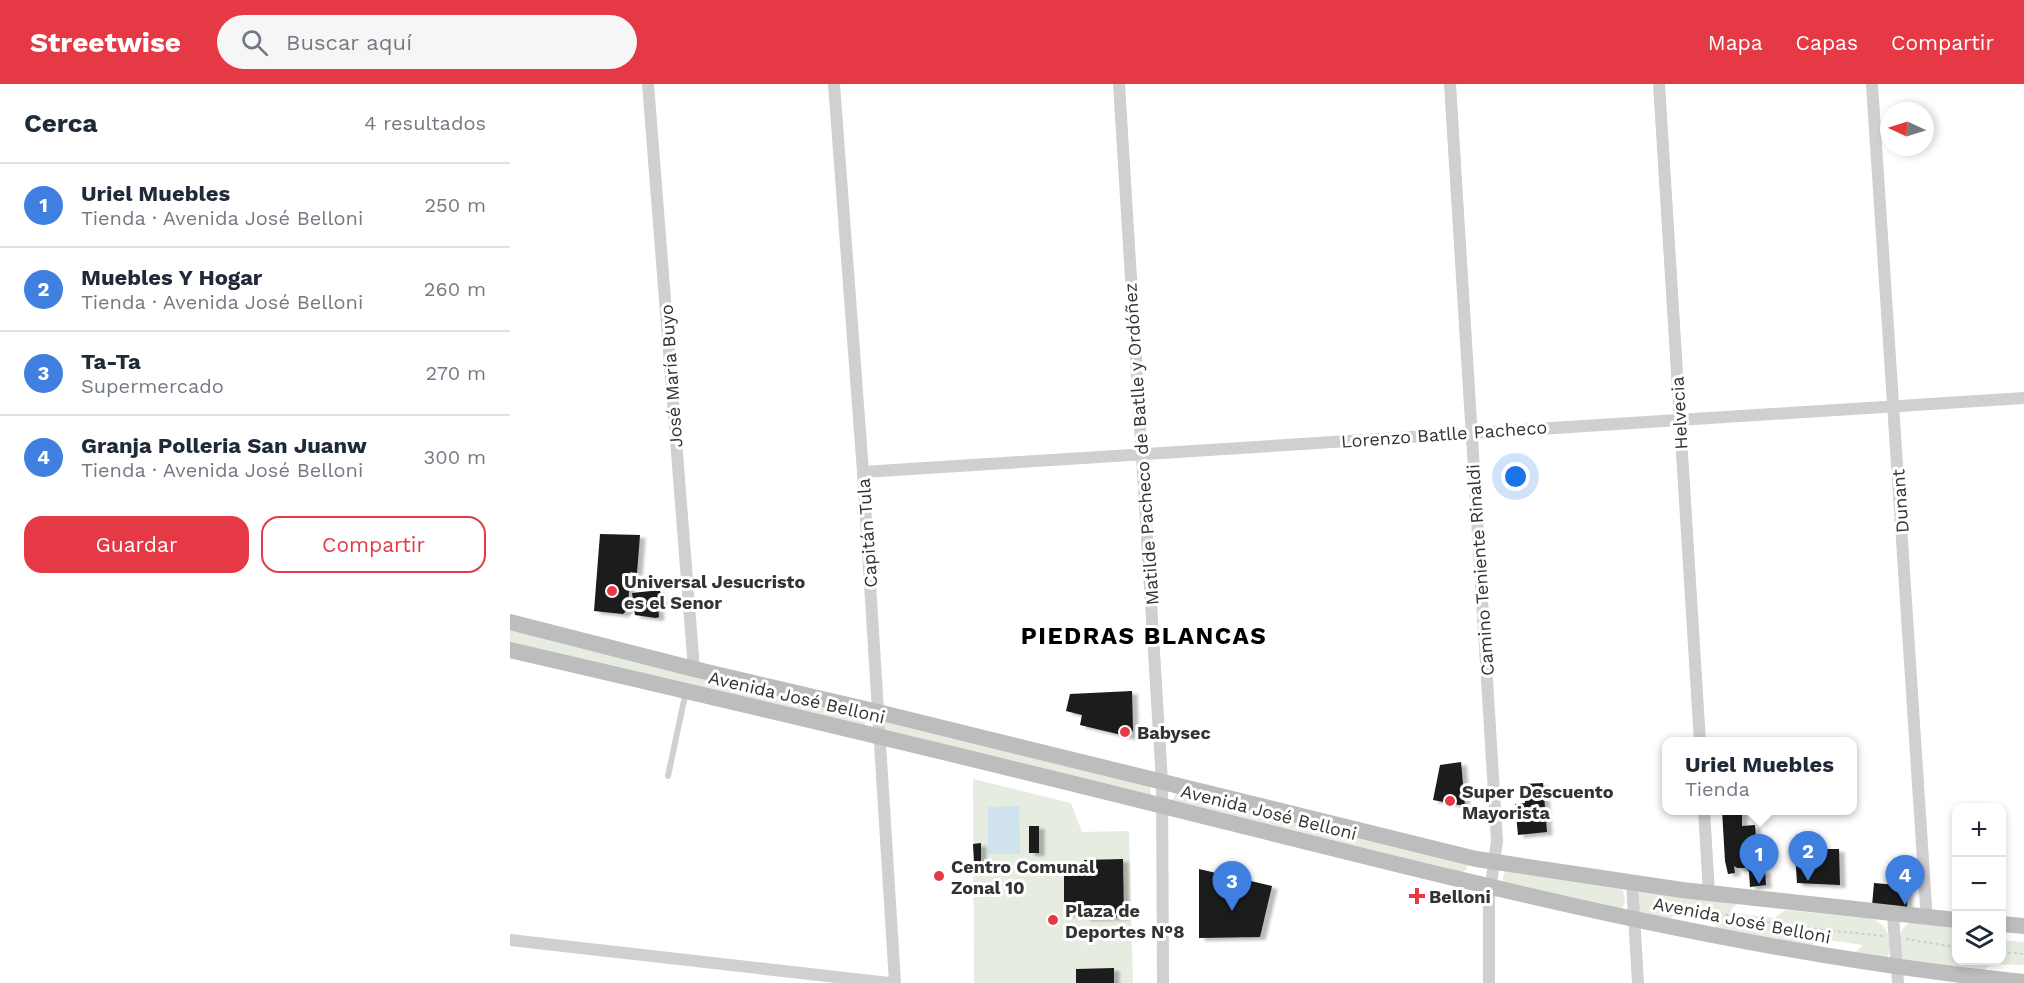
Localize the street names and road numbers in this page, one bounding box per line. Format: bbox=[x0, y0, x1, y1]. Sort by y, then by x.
street label: Matilde Pacheco de Batlle y Ordóñez bbox=[1119, 282, 1163, 606]
street label: José María Buyo bbox=[656, 304, 686, 448]
street label: Helvecia bbox=[1667, 376, 1691, 450]
street label: Lorenzo Batlle Pacheco bbox=[1340, 416, 1548, 452]
street label: Camino Teniente Rinaldi bbox=[1462, 463, 1498, 677]
street label: Dunant bbox=[1887, 468, 1913, 534]
street label: Capitán Tula bbox=[853, 478, 881, 588]
street label: Avenida José Belloni bbox=[707, 666, 887, 728]
street label: Avenida José Belloni bbox=[1179, 780, 1359, 844]
street label: Avenida José Belloni bbox=[1651, 892, 1833, 948]

